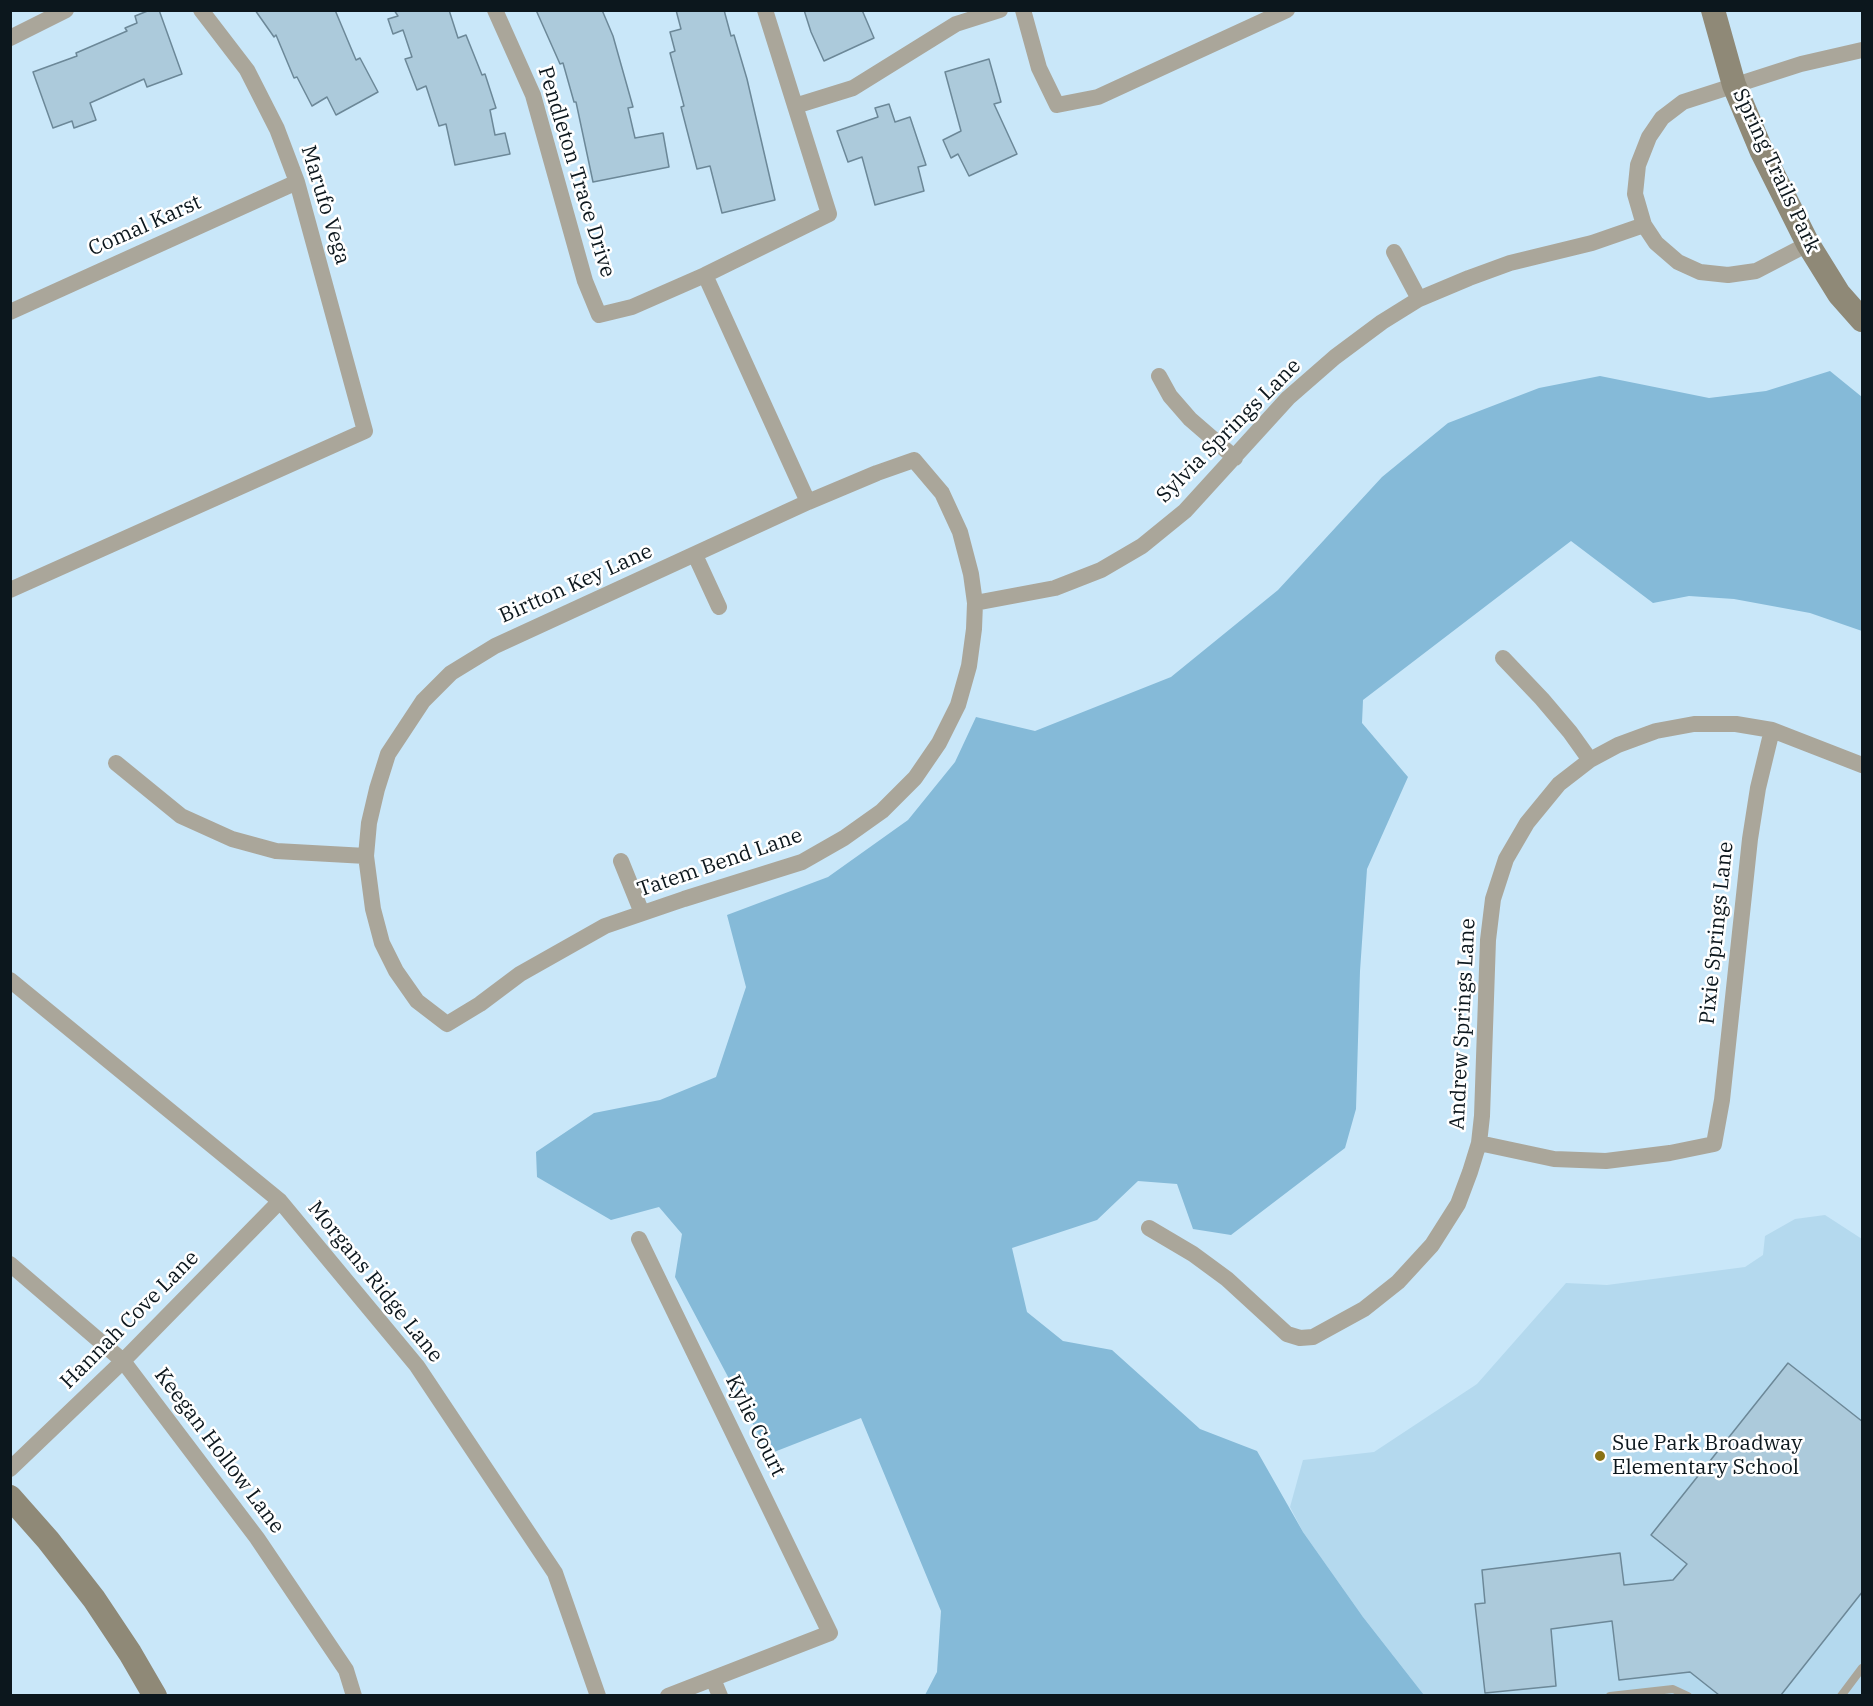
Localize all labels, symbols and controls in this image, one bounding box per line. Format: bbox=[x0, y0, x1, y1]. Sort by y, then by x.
street label: Pendleton Trace Drive bbox=[532, 64, 620, 280]
street label: Spring Trails Park bbox=[1727, 85, 1825, 257]
street label: Marufo Vega bbox=[295, 142, 355, 268]
street label: Comal Karst bbox=[85, 190, 205, 262]
street label: Sylvia Springs Lane bbox=[1152, 354, 1306, 508]
street label: Birtton Key Lane bbox=[495, 539, 657, 629]
street label: Tatem Bend Lane bbox=[634, 823, 806, 903]
street label: Pixie Springs Lane bbox=[1695, 840, 1739, 1026]
street label: Andrew Springs Lane bbox=[1445, 918, 1481, 1130]
street label: Morgans Ridge Lane bbox=[302, 1196, 448, 1368]
street label: Hannah Cove Lane bbox=[56, 1246, 204, 1394]
street label: Keegan Hollow Lane bbox=[149, 1363, 289, 1539]
street label: Kylie Court bbox=[720, 1371, 790, 1481]
place label: Sue Park Broadway Elementary School bbox=[1612, 1431, 1802, 1481]
marker: Sue Park Broadway Elementary School bbox=[1593, 1449, 1607, 1463]

